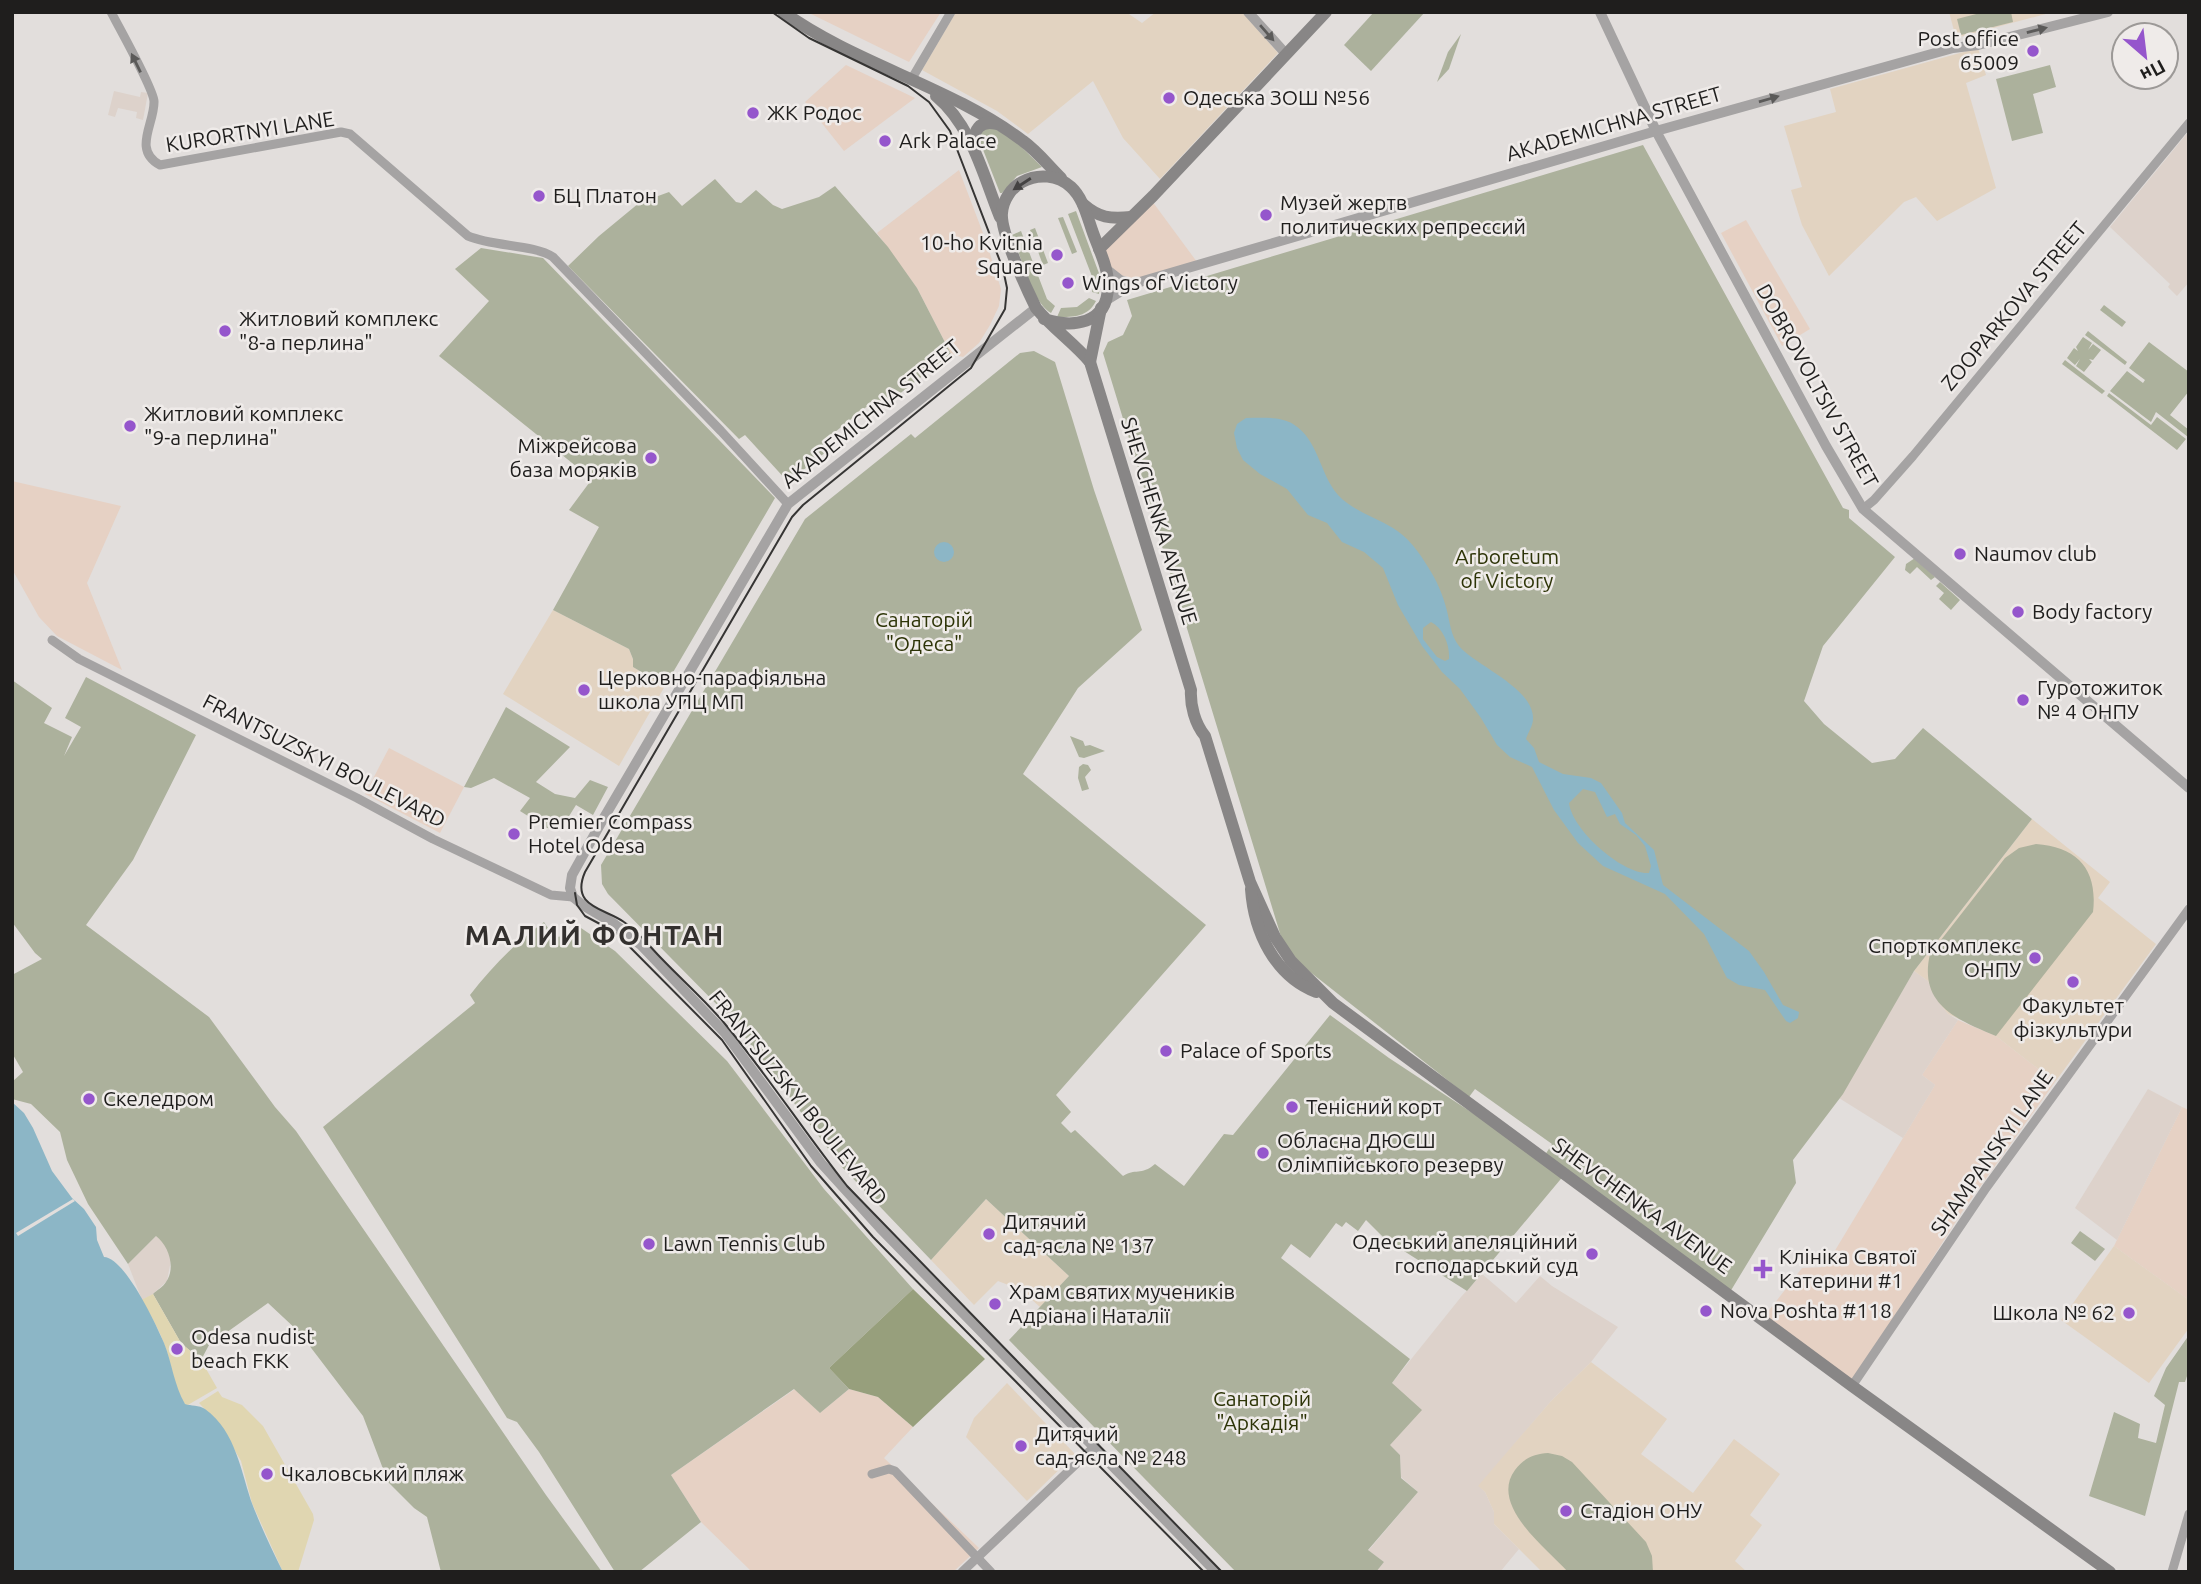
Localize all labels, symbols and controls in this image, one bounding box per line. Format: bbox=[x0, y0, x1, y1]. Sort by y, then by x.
north arrow bbox=[2110, 21, 2180, 91]
one-way arrow bbox=[2026, 24, 2048, 35]
one-way arrow bbox=[1259, 25, 1274, 42]
place label: Post office 65009 bbox=[1918, 26, 2019, 74]
marker: Post office 65009 bbox=[2025, 43, 2041, 59]
one-way arrow bbox=[131, 53, 142, 73]
text: Пн bbox=[2137, 55, 2169, 87]
street label: AKADEMICHNA STREET bbox=[1503, 81, 1724, 165]
place label: Одеська ЗОШ №56 bbox=[1183, 85, 1370, 109]
marker: Одеська ЗОШ №56 bbox=[1161, 90, 1177, 106]
one-way arrow bbox=[1758, 93, 1780, 104]
place label: ЖК Родос bbox=[767, 100, 862, 124]
marker: ЖК Родос bbox=[745, 105, 761, 121]
street label: KURORTNYI LANE bbox=[164, 106, 336, 156]
place label: Ark Palace bbox=[899, 128, 997, 152]
marker: Ark Palace bbox=[877, 133, 893, 149]
one-way arrow bbox=[1012, 178, 1031, 191]
place label: БЦ Платон bbox=[553, 183, 657, 207]
marker: БЦ Платон bbox=[531, 188, 547, 204]
place label: Музей жертв политических репрессий bbox=[1280, 190, 1526, 238]
marker: Музей жертв политических репрессий bbox=[1258, 207, 1274, 223]
street label: ZOOPARKOVA STREET bbox=[1936, 216, 2091, 394]
place label: 10-ho Kvitnia Square bbox=[920, 230, 1043, 278]
marker: 10-ho Kvitnia Square bbox=[1049, 247, 1065, 263]
place label: Wings of Victory bbox=[1082, 270, 1238, 294]
marker: Wings of Victory bbox=[1060, 275, 1076, 291]
street label: DOBROVOLTSIV STREET bbox=[1752, 280, 1884, 492]
place label: Житловий комплекс "8-а перлина" bbox=[239, 306, 439, 354]
marker: Житловий комплекс "8-а перлина" bbox=[217, 323, 233, 339]
street label: AKADEMICHNA STREET bbox=[776, 334, 965, 493]
place label: Житловий комплекс "9-а перлина" bbox=[144, 401, 344, 449]
street label: SHEVCHENKA AVENUE bbox=[1117, 414, 1203, 627]
marker: Житловий комплекс "9-а перлина" bbox=[122, 418, 138, 434]
place label: Міжрейсова база моряків bbox=[510, 433, 637, 481]
marker: Міжрейсова база моряків bbox=[643, 450, 659, 466]
place label: Naumov club bbox=[1974, 541, 2097, 565]
park label: Arboretum of Victory bbox=[1455, 544, 1559, 592]
marker: Naumov club bbox=[1952, 546, 1968, 562]
place label: Body factory bbox=[2032, 599, 2152, 623]
marker: Body factory bbox=[2010, 604, 2026, 620]
park label: Санаторій "Одеса" bbox=[875, 607, 973, 655]
place label: Церковно-парафіяльна школа УПЦ МП bbox=[598, 665, 826, 713]
place label: Гуротожиток № 4 ОНПУ bbox=[2037, 675, 2163, 723]
marker: Церковно-парафіяльна школа УПЦ МП bbox=[576, 682, 592, 698]
street label: FRANTSUZSKYI BOULEVARD bbox=[199, 688, 450, 832]
marker: Гуротожиток № 4 ОНПУ bbox=[2015, 692, 2031, 708]
place label: Premier Compass Hotel Odesa bbox=[528, 809, 692, 857]
marker: Premier Compass Hotel Odesa bbox=[506, 826, 522, 842]
district label: МАЛИЙ ФОНТАН bbox=[465, 919, 725, 950]
place label: Спорткомплекс ОНПУ bbox=[1868, 933, 2021, 981]
marker: Спорткомплекс ОНПУ bbox=[2027, 950, 2043, 966]
marker: Факультет фізкультури bbox=[2065, 974, 2081, 990]
street label: FRANTSUZSKYI BOULEVARD bbox=[705, 985, 893, 1210]
place label: Факультет фізкультури bbox=[2014, 993, 2132, 1041]
place label: Palace of Sports bbox=[1180, 1038, 1332, 1062]
marker: Palace of Sports bbox=[1158, 1043, 1174, 1059]
street label: SHAMPANSKYI LANE bbox=[1925, 1065, 2057, 1240]
place label: Скеледром bbox=[103, 1086, 214, 1110]
marker: Скеледром bbox=[81, 1091, 97, 1107]
place label: Тенісний корт bbox=[1306, 1094, 1442, 1118]
marker: Тенісний корт bbox=[1284, 1099, 1300, 1115]
place label: Обласна ДЮСШ Олімпійського резерву bbox=[1277, 1128, 1504, 1176]
street label: SHEVCHENKA AVENUE bbox=[1548, 1132, 1737, 1278]
marker: Обласна ДЮСШ Олімпійського резерву bbox=[1255, 1145, 1271, 1161]
place label: Дитячий сад-ясла № 137 bbox=[1003, 1209, 1155, 1257]
marker: Дитячий сад-ясла № 137 bbox=[981, 1226, 997, 1242]
place label: Одеський апеляційний господарський суд bbox=[1352, 1229, 1578, 1277]
place label: Lawn Tennis Club bbox=[663, 1231, 826, 1255]
marker: Lawn Tennis Club bbox=[641, 1236, 657, 1252]
place label: Клініка Святої Катерини #1 bbox=[1779, 1244, 1917, 1292]
marker: Одеський апеляційний господарський суд bbox=[1584, 1246, 1600, 1262]
marker: Клініка Святої Катерини #1 bbox=[1753, 1259, 1773, 1279]
place label: Храм святих мучеників Адріана і Наталії bbox=[1009, 1279, 1235, 1327]
marker: Храм святих мучеників Адріана і Наталії bbox=[987, 1296, 1003, 1312]
place label: Nova Poshta #118 bbox=[1720, 1298, 1892, 1322]
place label: Школа № 62 bbox=[1992, 1300, 2115, 1324]
marker: Nova Poshta #118 bbox=[1698, 1303, 1714, 1319]
marker: Школа № 62 bbox=[2121, 1305, 2137, 1321]
place label: Odesa nudist beach FKK bbox=[191, 1324, 315, 1372]
marker: Odesa nudist beach FKK bbox=[169, 1341, 185, 1357]
park label: Санаторій "Аркадія" bbox=[1213, 1386, 1311, 1434]
place label: Дитячий сад-ясла № 248 bbox=[1035, 1421, 1187, 1469]
marker: Дитячий сад-ясла № 248 bbox=[1013, 1438, 1029, 1454]
place label: Чкаловський пляж bbox=[281, 1461, 464, 1485]
marker: Чкаловський пляж bbox=[259, 1466, 275, 1482]
place label: Стадіон ОНУ bbox=[1580, 1498, 1702, 1522]
marker: Стадіон ОНУ bbox=[1558, 1503, 1574, 1519]

